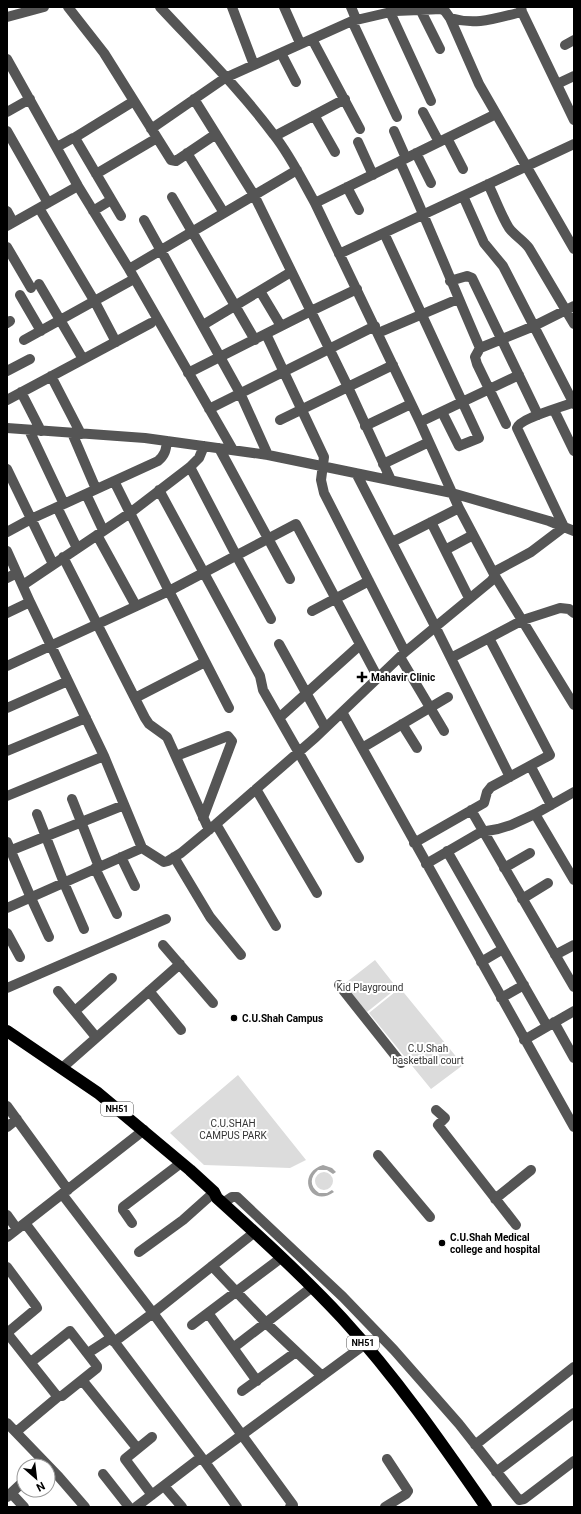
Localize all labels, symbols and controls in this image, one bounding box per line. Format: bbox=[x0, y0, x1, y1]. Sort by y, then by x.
marker: Mahavir Clinic bbox=[356, 671, 368, 683]
place label: Mahavir Clinic bbox=[371, 672, 435, 683]
park label: Kid Playground bbox=[337, 982, 403, 993]
marker: C.U.Shah Campus bbox=[229, 1013, 239, 1023]
place label: C.U.Shah Campus bbox=[242, 1013, 323, 1024]
park label: C.U.Shah basketball court bbox=[392, 1043, 464, 1066]
road number: NH51 bbox=[101, 1102, 133, 1116]
park label: C.U.SHAH CAMPUS PARK bbox=[199, 1118, 268, 1141]
place label: C.U.Shah Medical college and hospital bbox=[450, 1232, 541, 1255]
marker: C.U.Shah Medical college and hospital bbox=[437, 1238, 447, 1248]
road number: NH51 bbox=[347, 1336, 379, 1350]
north arrow bbox=[16, 1458, 56, 1498]
text: N bbox=[34, 1479, 47, 1494]

